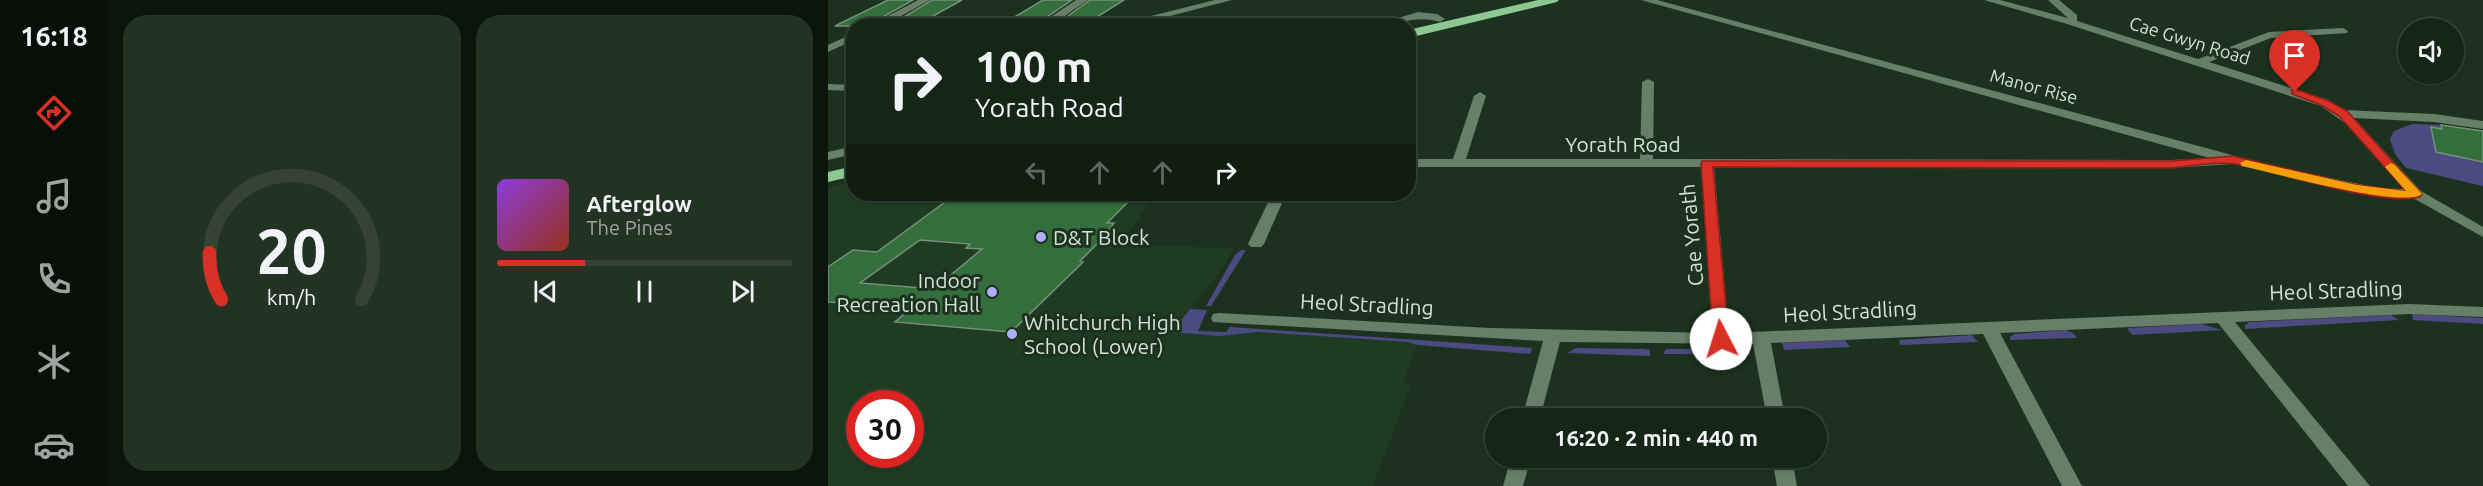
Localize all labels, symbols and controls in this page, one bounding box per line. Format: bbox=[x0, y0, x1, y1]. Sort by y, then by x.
street label: Cae Gwyn Road bbox=[2127, 12, 2253, 68]
map controls bbox=[2398, 18, 2464, 84]
button: sound bbox=[2398, 18, 2464, 84]
text: 16:18 bbox=[20, 21, 88, 51]
pin bbox=[2269, 30, 2320, 92]
icon: arrive bbox=[2278, 39, 2311, 72]
icon: right bbox=[876, 42, 954, 120]
text: 100 m bbox=[975, 43, 1092, 90]
street label: Manor Rise bbox=[1988, 65, 2080, 107]
icon: directions bbox=[33, 92, 75, 134]
text: Yorath Road bbox=[975, 92, 1124, 122]
street label: Yorath Road bbox=[1565, 132, 1681, 156]
icon: left bbox=[1020, 156, 1053, 189]
icon: ahead bbox=[1083, 156, 1116, 189]
icon: ahead bbox=[1146, 156, 1179, 189]
icon: right bbox=[1209, 156, 1242, 189]
icon: music bbox=[33, 175, 75, 217]
street label: Cae Yorath bbox=[1675, 183, 1707, 287]
text: Afterglow bbox=[587, 191, 692, 216]
text: 20 bbox=[257, 216, 327, 286]
text: The Pines bbox=[587, 216, 673, 239]
place label: D&T Block bbox=[1053, 225, 1150, 249]
marker: D&T Block bbox=[1034, 230, 1048, 244]
icon: phone bbox=[33, 258, 75, 300]
place label: Indoor Recreation Hall bbox=[836, 268, 980, 316]
icon: previous bbox=[529, 275, 562, 308]
icon: pause bbox=[628, 275, 661, 308]
icon: next bbox=[726, 275, 759, 308]
street label: Heol Stradling bbox=[2269, 276, 2403, 304]
text: km/h bbox=[267, 285, 316, 309]
marker: Indoor Recreation Hall bbox=[985, 285, 999, 299]
street label: Heol Stradling bbox=[1300, 289, 1434, 319]
street label: Heol Stradling bbox=[1783, 296, 1917, 326]
position arrow bbox=[1689, 307, 1753, 371]
place label: Whitchurch High School (Lower) bbox=[1024, 310, 1181, 358]
marker: Whitchurch High School (Lower) bbox=[1005, 327, 1019, 341]
icon: climate bbox=[33, 341, 75, 383]
speed limit sign: 30 bbox=[846, 390, 924, 468]
icon: car bbox=[33, 424, 75, 466]
text: 16:20 · 2 min · 440 m bbox=[1554, 425, 1758, 450]

